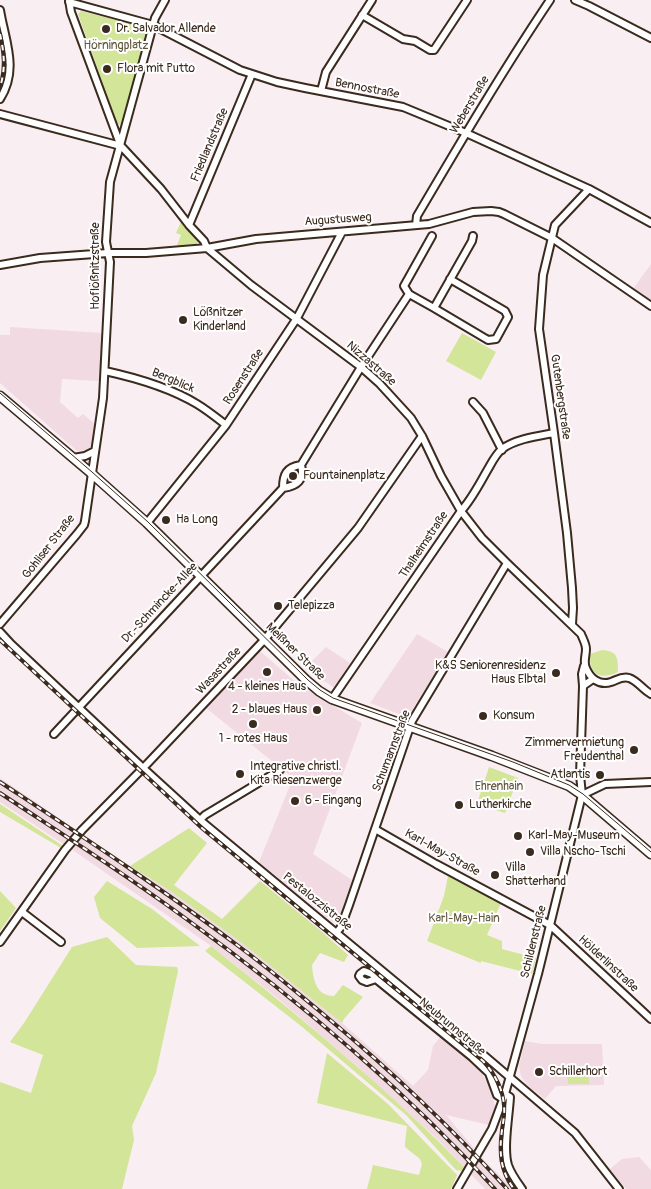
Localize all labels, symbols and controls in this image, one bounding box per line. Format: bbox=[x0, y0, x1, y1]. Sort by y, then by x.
place label: Dr. Salvador Allende bbox=[116, 22, 216, 36]
marker: Dr. Salvador Allende bbox=[100, 23, 112, 35]
park label: Hörningplatz bbox=[84, 39, 148, 53]
place label: Flora mit Putto bbox=[117, 62, 195, 76]
marker: Flora mit Putto bbox=[101, 63, 113, 75]
street label: Weberstraße bbox=[447, 74, 493, 136]
street label: Bennostraße bbox=[334, 76, 400, 102]
street label: Friedlandstraße bbox=[188, 106, 232, 184]
street label: Augustusweg bbox=[304, 210, 372, 230]
street label: Hoflößnitzstraße bbox=[89, 222, 103, 310]
place label: Lößnitzer Kinderland bbox=[193, 306, 246, 334]
marker: Lößnitzer Kinderland bbox=[177, 314, 189, 326]
street label: Nizzastraße bbox=[343, 339, 399, 389]
street label: Rosenstraße bbox=[221, 346, 267, 408]
street label: Gutenbergstraße bbox=[547, 353, 573, 441]
street label: Bergblick bbox=[149, 366, 197, 396]
place label: Fountainenplatz bbox=[303, 469, 385, 483]
marker: Fountainenplatz bbox=[287, 470, 299, 482]
street label: Thalheimstraße bbox=[396, 509, 452, 581]
street label: Gohliser Straße bbox=[20, 512, 78, 582]
place label: Ha Long bbox=[176, 513, 218, 527]
marker: Ha Long bbox=[160, 514, 172, 526]
street label: Dr.-Schmincke-Allee bbox=[119, 560, 201, 646]
place label: Telepizza bbox=[288, 599, 335, 613]
marker: Telepizza bbox=[272, 600, 284, 612]
street label: Meißner Straße bbox=[262, 620, 328, 684]
street label: Wasastraße bbox=[194, 644, 244, 698]
place label: K&S Seniorenresidenz Haus Elbtal bbox=[435, 659, 546, 687]
marker: 4 - kleines Haus bbox=[261, 666, 273, 678]
marker: K&S Seniorenresidenz Haus Elbtal bbox=[550, 667, 562, 679]
place label: 4 - kleines Haus bbox=[228, 680, 306, 694]
place label: 2 - blaues Haus bbox=[232, 703, 307, 717]
marker: 2 - blaues Haus bbox=[311, 704, 323, 716]
street label: Schumannstraße bbox=[370, 708, 414, 794]
place label: Konsum bbox=[493, 709, 535, 723]
marker: Konsum bbox=[477, 710, 489, 722]
marker: 1 - rotes Haus bbox=[247, 718, 259, 730]
place label: 1 - rotes Haus bbox=[219, 732, 287, 746]
place label: Zimmervermietung Freudenthal bbox=[524, 736, 624, 764]
marker: Zimmervermietung Freudenthal bbox=[628, 744, 640, 756]
place label: Integrative christl. Kita Riesenzwerge bbox=[250, 760, 342, 788]
marker: Integrative christl. Kita Riesenzwerge bbox=[234, 768, 246, 780]
place label: Atlantis bbox=[550, 768, 590, 782]
marker: Atlantis bbox=[594, 769, 606, 781]
park label: Ehrenhain bbox=[475, 780, 523, 794]
place label: 6 - Eingang bbox=[305, 794, 361, 808]
marker: 6 - Eingang bbox=[289, 795, 301, 807]
place label: Lutherkirche bbox=[469, 798, 532, 812]
marker: Lutherkirche bbox=[453, 799, 465, 811]
street label: Karl-May-Straße bbox=[402, 826, 482, 880]
place label: Karl-May-Museum bbox=[528, 829, 620, 843]
marker: Karl-May-Museum bbox=[512, 830, 524, 842]
place label: Villa Nscho-Tschi bbox=[540, 845, 625, 859]
marker: Villa Nscho-Tschi bbox=[524, 846, 536, 858]
place label: Villa Shatterhand bbox=[505, 861, 566, 889]
marker: Villa Shatterhand bbox=[489, 869, 501, 881]
street label: Pestalozzistraße bbox=[280, 870, 354, 934]
street label: Schildenstraße bbox=[518, 904, 550, 980]
park label: Karl-May-Hain bbox=[428, 912, 500, 926]
street label: Hölderlinstraße bbox=[575, 932, 641, 996]
street label: Neubrunnstraße bbox=[416, 995, 488, 1059]
place label: Schillerhort bbox=[549, 1065, 607, 1079]
marker: Schillerhort bbox=[533, 1066, 545, 1078]

